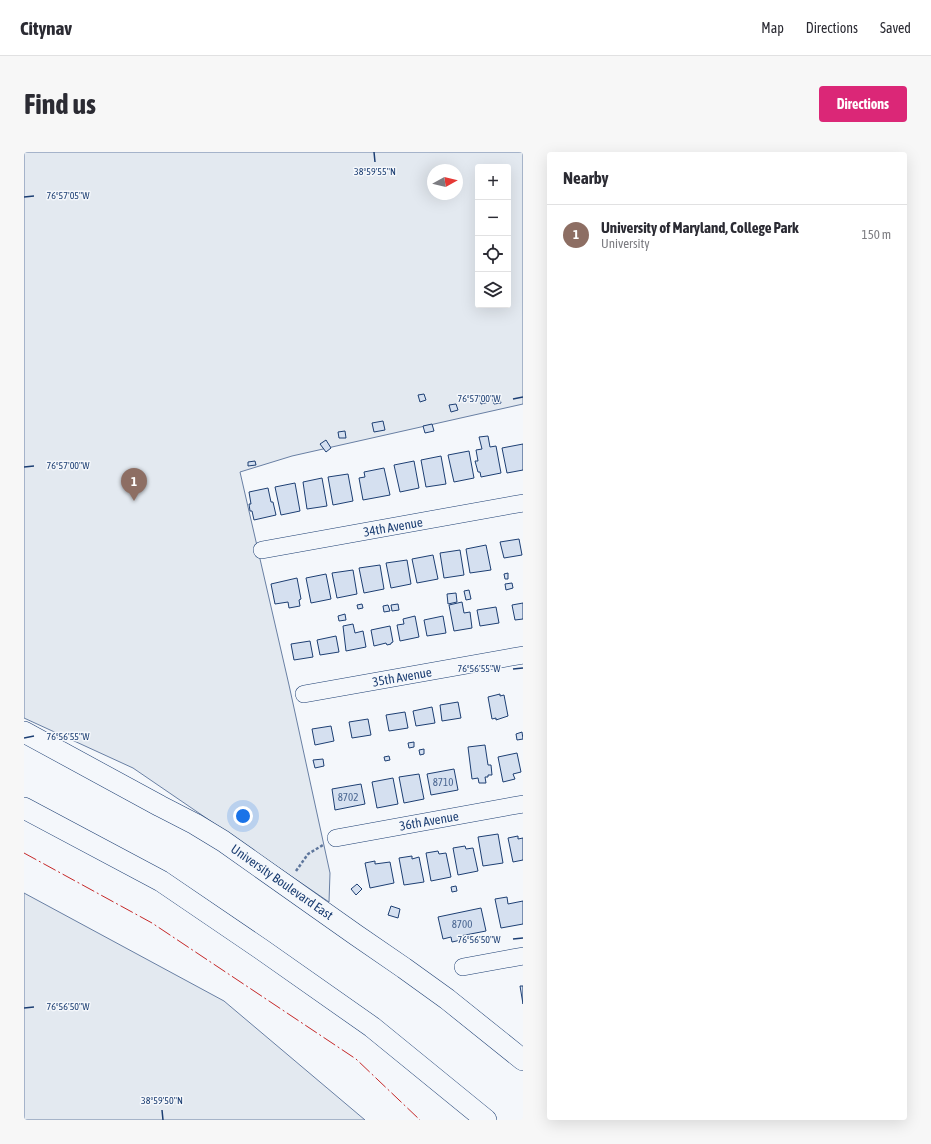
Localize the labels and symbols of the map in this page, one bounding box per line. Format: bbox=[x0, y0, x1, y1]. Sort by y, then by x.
north arrow bbox=[427, 164, 463, 200]
text: 38°59'55"N bbox=[354, 166, 396, 177]
text: 76°57'05"W bbox=[46, 190, 90, 201]
text: 76°57'00"W bbox=[457, 393, 501, 404]
text: 76°57'00"W bbox=[46, 460, 90, 471]
pin: 1 bbox=[121, 468, 147, 501]
street label: 34th Avenue bbox=[362, 514, 424, 540]
text: 76°56'55"W bbox=[457, 663, 501, 674]
street label: 35th Avenue bbox=[371, 664, 433, 690]
text: 76°56'55"W bbox=[46, 731, 90, 742]
house number: 8710 bbox=[433, 776, 453, 788]
house number: 8702 bbox=[338, 791, 358, 803]
your location bbox=[233, 806, 253, 826]
street label: 36th Avenue bbox=[398, 808, 460, 834]
street label: University Boulevard East bbox=[228, 841, 336, 923]
house number: 8700 bbox=[452, 918, 472, 930]
text: 76°56'50"W bbox=[457, 934, 501, 945]
text: 76°56'50"W bbox=[46, 1001, 90, 1012]
text: 38°59'50"N bbox=[141, 1095, 183, 1106]

